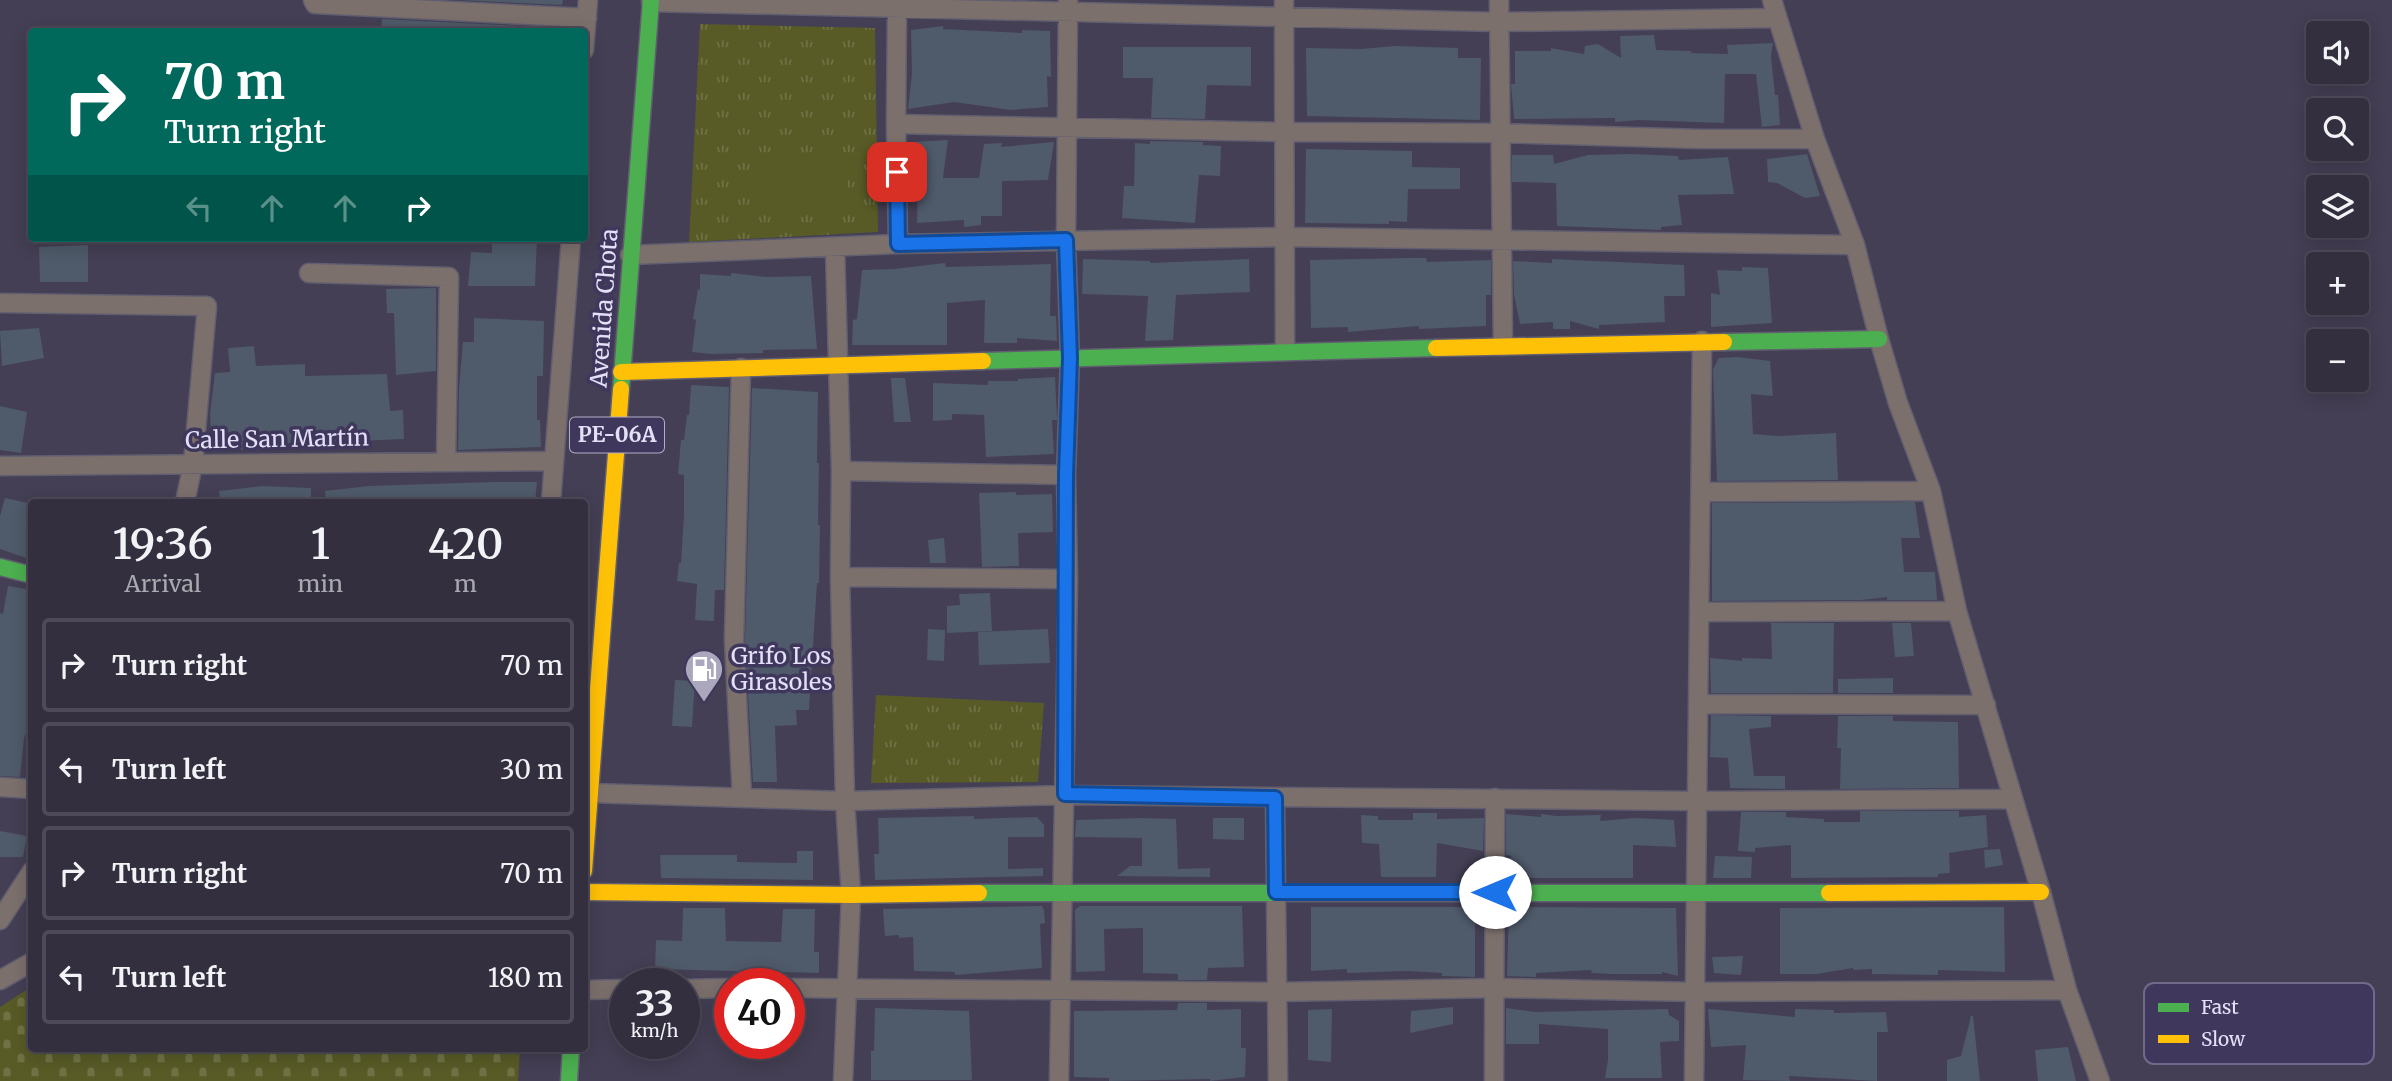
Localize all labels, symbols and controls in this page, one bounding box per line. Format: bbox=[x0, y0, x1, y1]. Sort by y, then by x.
map controls bbox=[2306, 21, 2369, 392]
button: sound bbox=[2306, 21, 2369, 84]
text: 70 m bbox=[164, 51, 285, 112]
icon: right bbox=[49, 56, 140, 147]
button: search bbox=[2306, 98, 2369, 161]
text: Turn right bbox=[164, 112, 326, 152]
pin bbox=[867, 142, 927, 202]
icon: arrive bbox=[878, 153, 916, 191]
button: layers bbox=[2306, 175, 2369, 238]
icon: left bbox=[180, 189, 218, 227]
icon: ahead bbox=[253, 189, 291, 227]
icon: ahead bbox=[326, 189, 364, 227]
icon: right bbox=[399, 189, 437, 227]
street label: Avenida Chota bbox=[583, 228, 624, 389]
button: + bbox=[2306, 252, 2369, 315]
button: − bbox=[2306, 329, 2369, 392]
road number: PE-06A bbox=[570, 418, 664, 452]
street label: Calle San Martín bbox=[185, 422, 369, 455]
text: 19:36 bbox=[113, 518, 213, 570]
text: 1 bbox=[311, 518, 330, 570]
text: 420 bbox=[428, 518, 503, 570]
text: Arrival bbox=[124, 569, 201, 598]
text: min bbox=[298, 569, 343, 598]
text: m bbox=[454, 569, 477, 598]
place label: Grifo Los Girasoles bbox=[731, 641, 833, 696]
icon: right bbox=[53, 646, 91, 684]
fuel station icon: Grifo Los Girasoles bbox=[683, 648, 725, 703]
text: Turn right bbox=[112, 649, 247, 682]
text: 70 m bbox=[500, 649, 563, 682]
icon: left bbox=[53, 750, 91, 788]
text: Turn left bbox=[112, 753, 226, 786]
text: 30 m bbox=[500, 753, 563, 786]
icon: right bbox=[53, 854, 91, 892]
position arrow bbox=[1458, 855, 1532, 929]
text: Turn right bbox=[112, 857, 247, 890]
text: 70 m bbox=[500, 857, 563, 890]
icon: left bbox=[53, 958, 91, 996]
text: Turn left bbox=[112, 961, 226, 994]
text: 180 m bbox=[488, 961, 563, 994]
speed limit sign: 40 bbox=[714, 968, 805, 1059]
text: 33 bbox=[635, 982, 674, 1026]
legend bbox=[2144, 983, 2374, 1064]
text: Fast bbox=[2201, 995, 2239, 1019]
text: km/h bbox=[631, 1019, 678, 1042]
text: Slow bbox=[2201, 1027, 2246, 1051]

